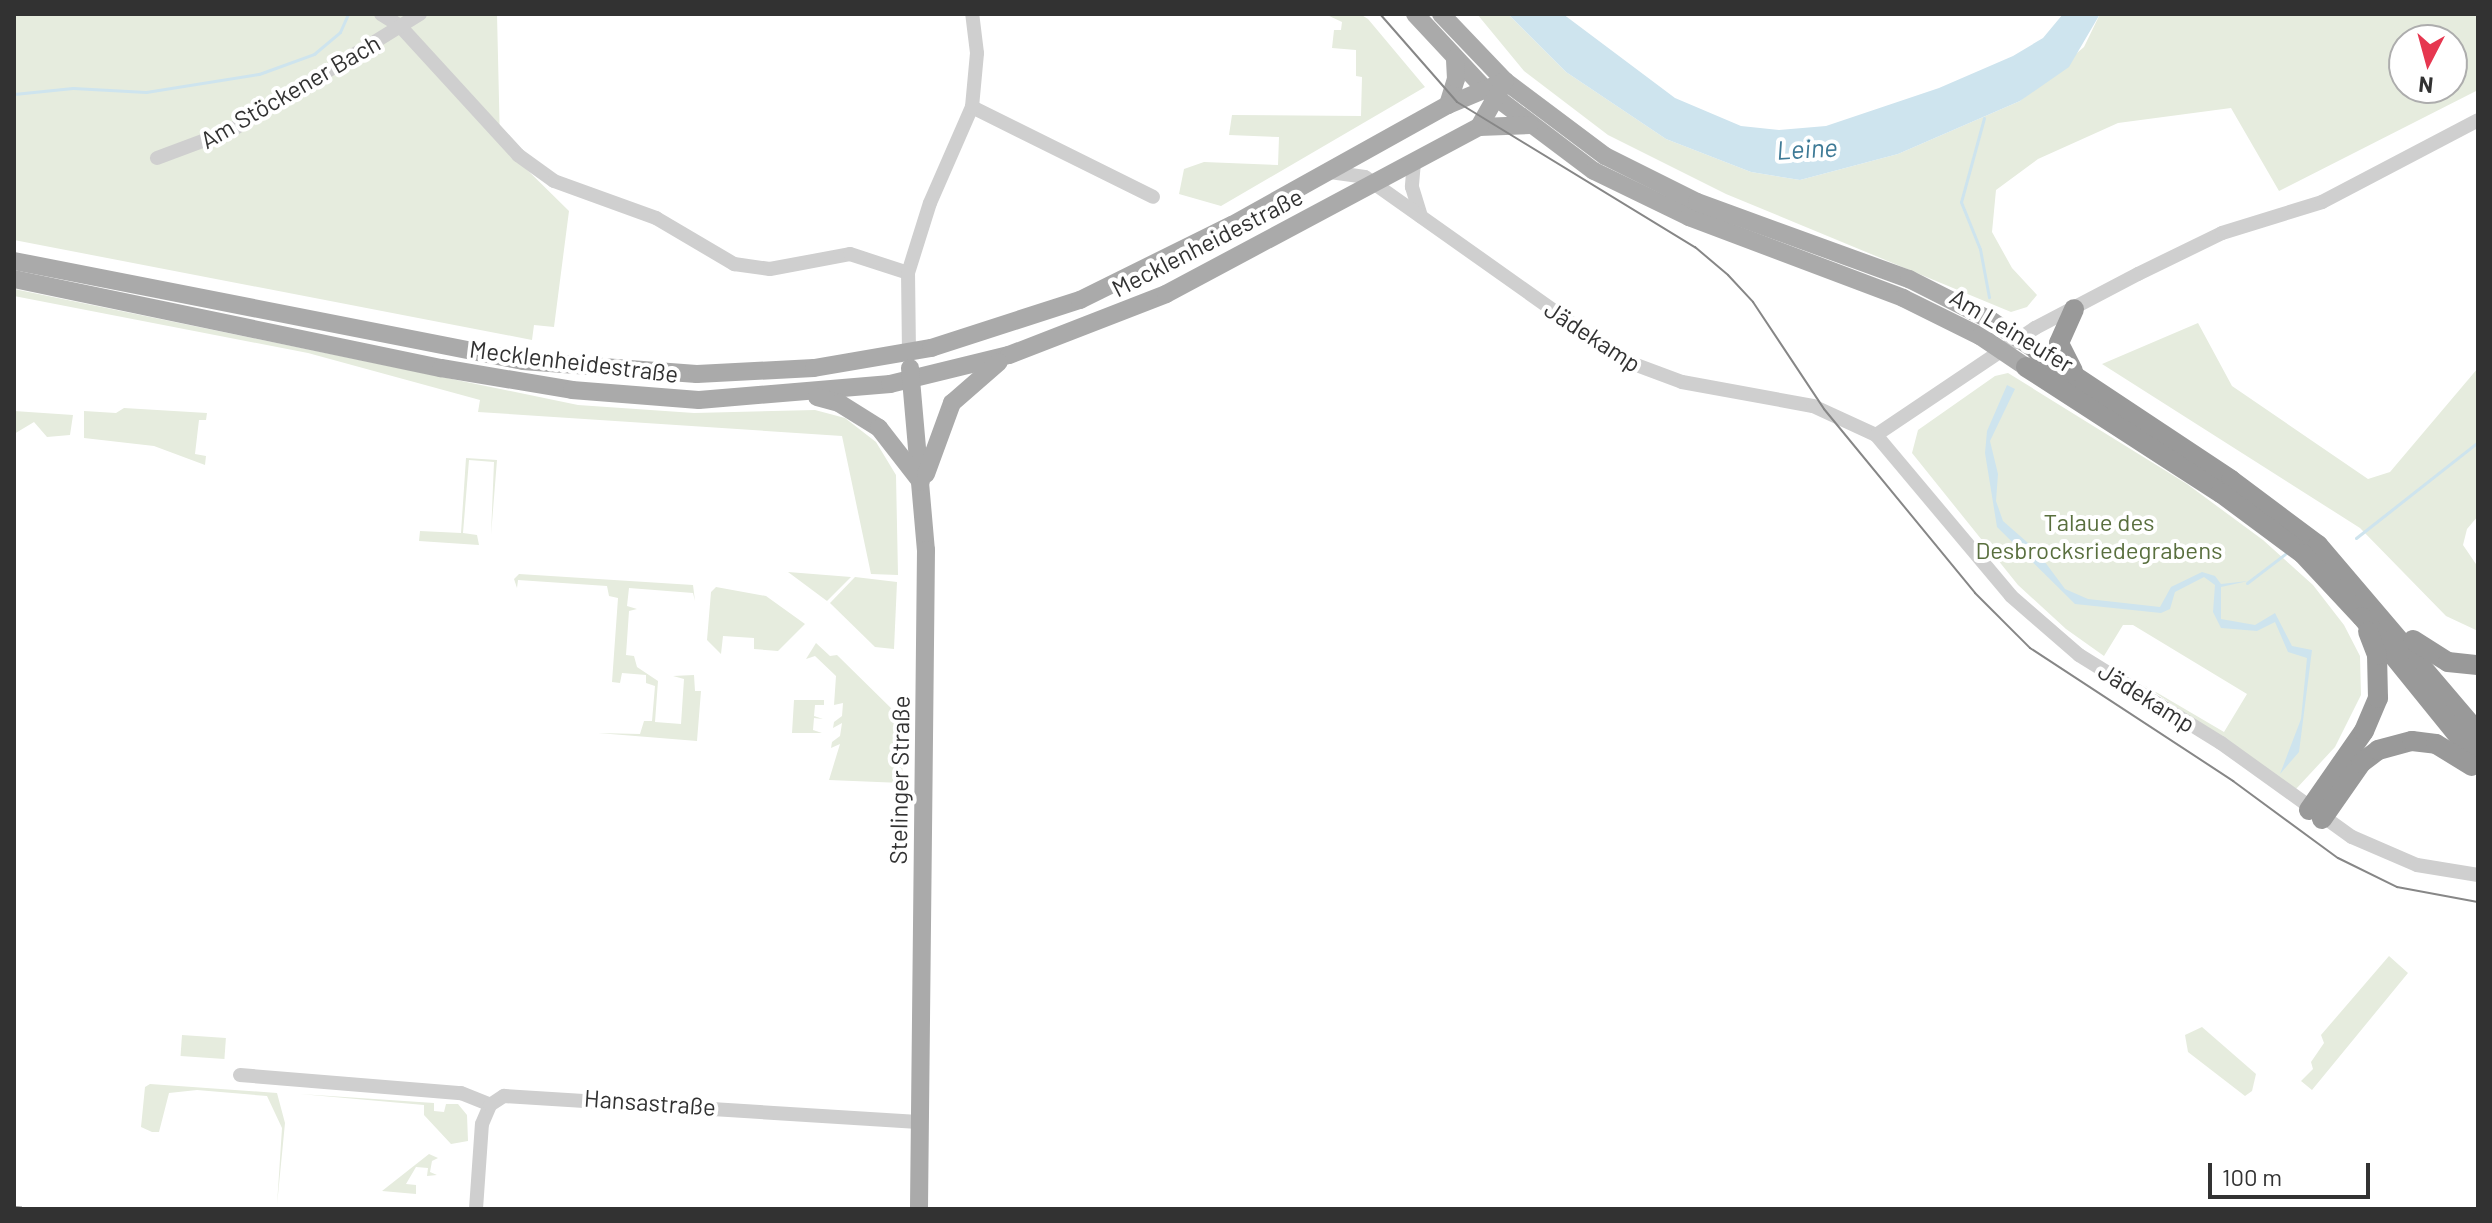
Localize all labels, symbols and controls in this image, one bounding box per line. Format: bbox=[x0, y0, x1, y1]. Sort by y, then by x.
north arrow bbox=[2388, 24, 2468, 104]
street label: Am Stöckener Bach bbox=[195, 28, 385, 154]
text: N bbox=[2417, 72, 2434, 100]
water label: Leine bbox=[1776, 131, 1838, 165]
street label: Mecklenheidestraße bbox=[1107, 181, 1307, 303]
street label: Am Leineufer bbox=[1945, 282, 2079, 378]
street label: Jädekamp bbox=[1539, 294, 1647, 378]
street label: Mecklenheidestraße bbox=[468, 334, 680, 388]
park label: Talaue des Desbrocksriedegrabens bbox=[1975, 508, 2223, 564]
street label: Jädekamp bbox=[2093, 656, 2201, 738]
street label: Stelinger Straße bbox=[883, 695, 915, 865]
street label: Hansastraße bbox=[583, 1083, 717, 1121]
scale bar bbox=[2212, 1147, 2374, 1197]
text: 100 m bbox=[2222, 1162, 2282, 1191]

